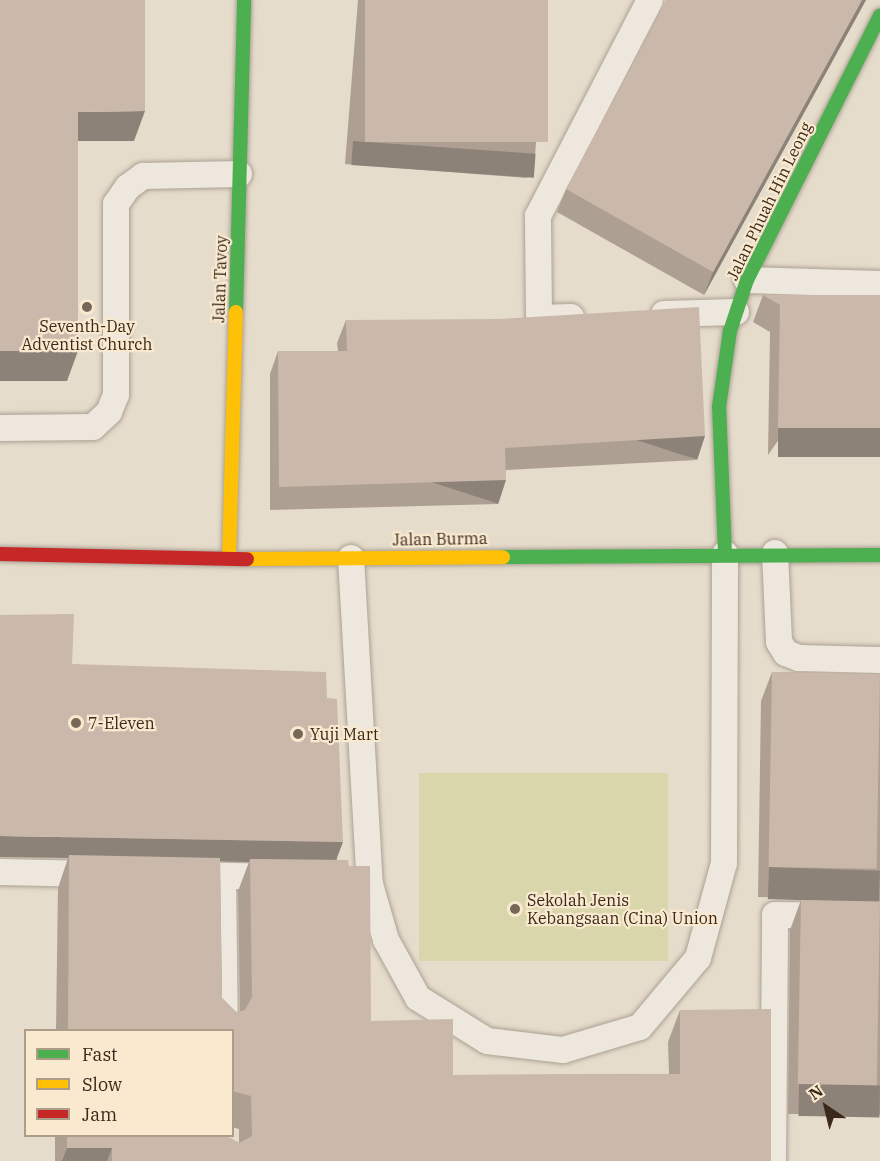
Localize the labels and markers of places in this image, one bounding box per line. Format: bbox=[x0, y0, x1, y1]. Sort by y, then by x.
marker: Seventh-Day Adventist Church bbox=[80, 300, 94, 314]
place label: Seventh-Day Adventist Church bbox=[21, 316, 153, 354]
place label: 7-Eleven bbox=[88, 713, 155, 733]
marker: 7-Eleven bbox=[69, 716, 83, 730]
place label: Yuji Mart bbox=[310, 724, 379, 744]
marker: Yuji Mart bbox=[291, 727, 305, 741]
place label: Sekolah Jenis Kebangsaan (Cina) Union bbox=[527, 890, 718, 928]
marker: Sekolah Jenis Kebangsaan (Cina) Union bbox=[508, 902, 522, 916]

